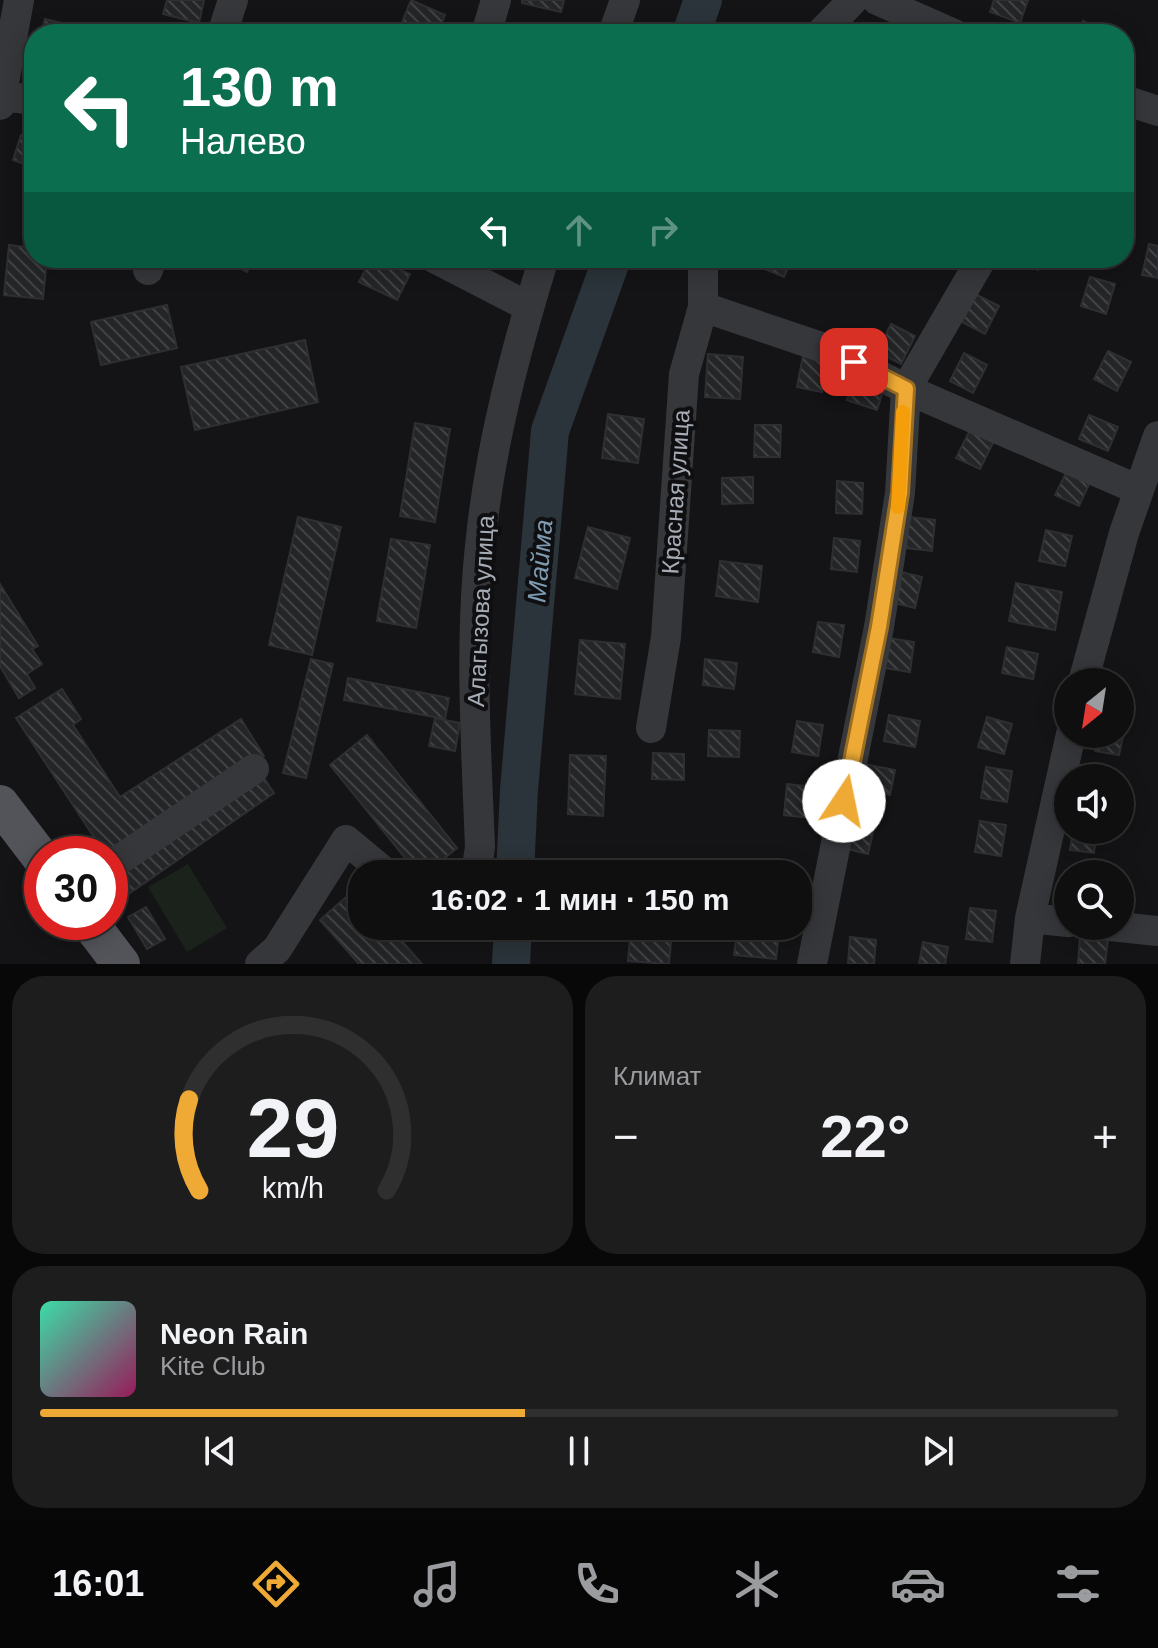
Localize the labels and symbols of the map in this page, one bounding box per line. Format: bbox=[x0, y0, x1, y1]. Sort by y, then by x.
pin bbox=[820, 328, 888, 396]
street label: Красная улица bbox=[656, 408, 695, 575]
street label: Алагызова улица bbox=[462, 514, 499, 708]
water label: Майма bbox=[521, 518, 559, 604]
north arrow bbox=[1054, 668, 1134, 748]
position arrow bbox=[802, 759, 886, 843]
speed limit sign: 30 bbox=[24, 836, 128, 940]

